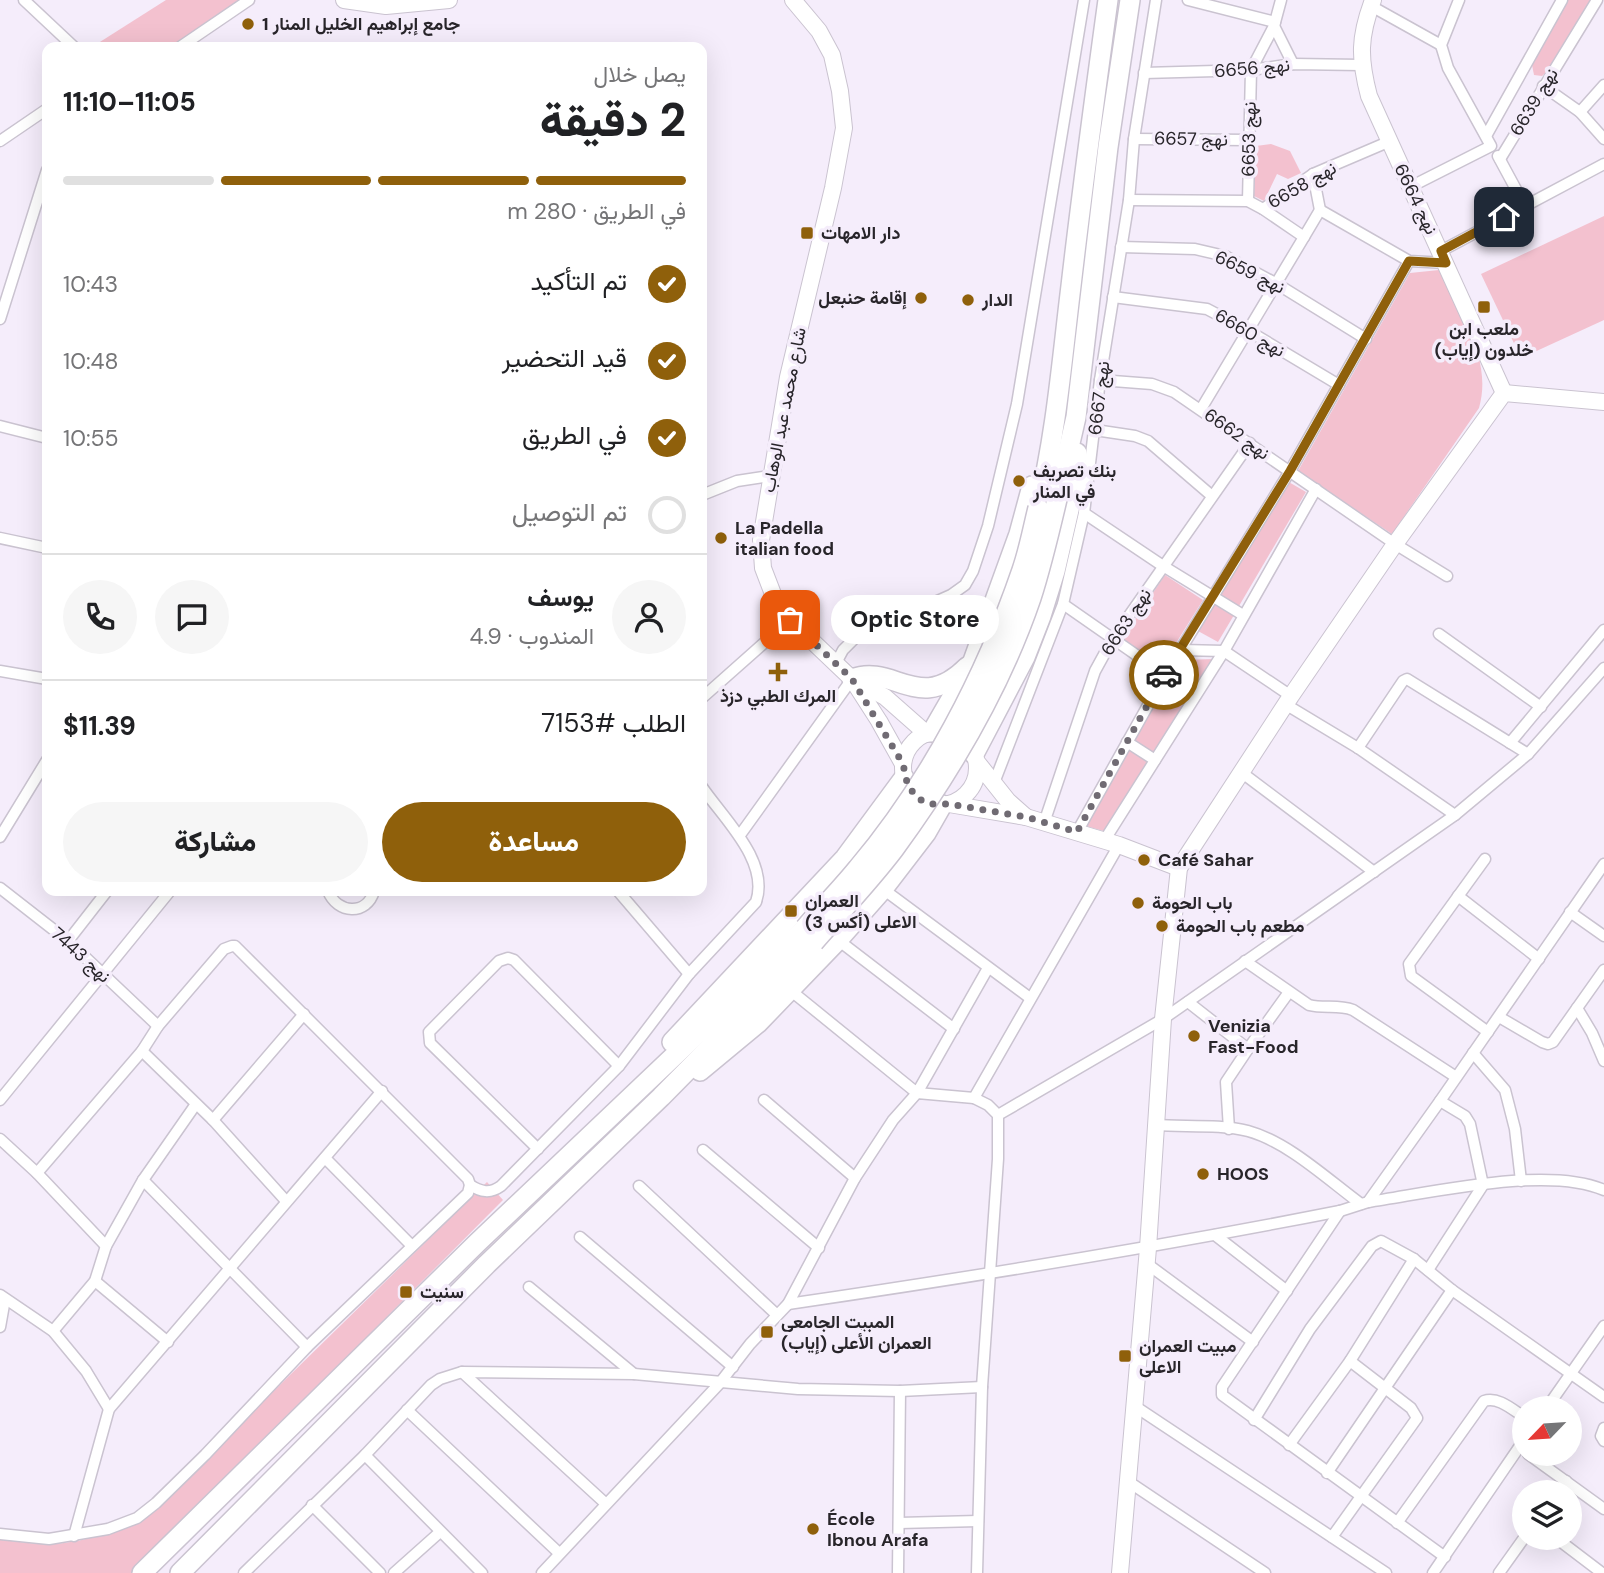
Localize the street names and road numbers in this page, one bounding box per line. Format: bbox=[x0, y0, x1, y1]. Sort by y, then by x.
street label: نهج 6656 bbox=[1213, 53, 1291, 83]
street label: نهج 6639 bbox=[1504, 64, 1564, 140]
street label: نهج 6653 bbox=[1236, 101, 1262, 177]
street label: نهج 6657 bbox=[1154, 126, 1228, 152]
street label: نهج 6658 bbox=[1263, 156, 1341, 214]
street label: نهج 6664 bbox=[1389, 160, 1443, 238]
street label: نهج 6659 bbox=[1211, 245, 1289, 299]
street label: نهج 6660 bbox=[1210, 303, 1290, 363]
street label: شارع محمد عبد الوهاب bbox=[756, 325, 812, 495]
street label: نهج 6667 bbox=[1083, 360, 1115, 436]
street label: نهج 6662 bbox=[1199, 403, 1275, 465]
street label: نهج 6663 bbox=[1095, 584, 1157, 660]
street label: نهج 7443 bbox=[46, 922, 116, 988]

